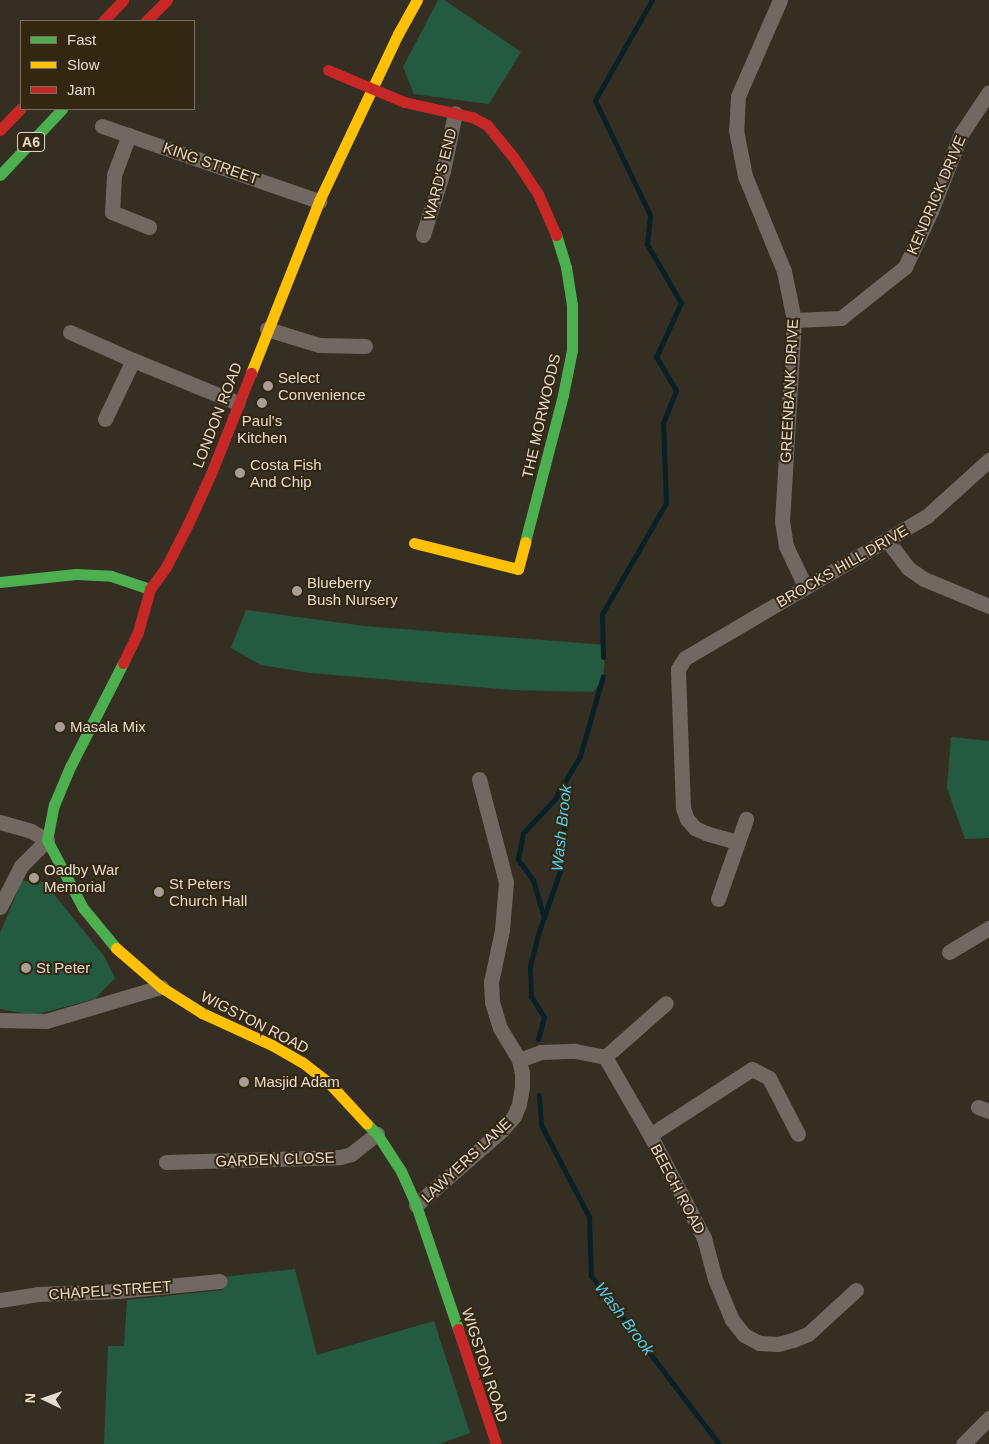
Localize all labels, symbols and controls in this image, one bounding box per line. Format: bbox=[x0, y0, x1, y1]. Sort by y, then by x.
legend bbox=[20, 20, 195, 110]
text: Fast bbox=[67, 31, 96, 48]
text: Slow bbox=[67, 56, 100, 73]
text: Jam bbox=[67, 81, 95, 98]
street label: WARD'S END bbox=[420, 126, 460, 222]
road number: A6 bbox=[16, 130, 46, 154]
street label: KENDRICK DRIVE bbox=[903, 133, 969, 257]
street label: KING STREET bbox=[161, 138, 261, 188]
street label: GREENBANK DRIVE bbox=[776, 319, 802, 463]
street label: THE MORWOODS bbox=[518, 352, 564, 480]
street label: LONDON ROAD bbox=[189, 360, 245, 470]
place label: Select Convenience bbox=[278, 368, 366, 403]
marker: Select Convenience bbox=[262, 380, 274, 392]
marker: Paul's Kitchen bbox=[256, 397, 268, 409]
place label: Paul's Kitchen bbox=[237, 411, 287, 446]
place label: Costa Fish And Chip bbox=[250, 455, 322, 490]
marker: Costa Fish And Chip bbox=[234, 467, 246, 479]
street label: BROCKS HILL DRIVE bbox=[773, 521, 911, 611]
place label: Blueberry Bush Nursery bbox=[307, 573, 398, 608]
marker: Blueberry Bush Nursery bbox=[291, 585, 303, 597]
place label: Masala Mix bbox=[70, 718, 146, 736]
marker: Masala Mix bbox=[54, 721, 66, 733]
water label: Wash Brook bbox=[548, 784, 576, 872]
place label: Oadby War Memorial bbox=[44, 860, 119, 895]
marker: Oadby War Memorial bbox=[28, 872, 40, 884]
place label: St Peters Church Hall bbox=[169, 874, 247, 909]
marker: St Peters Church Hall bbox=[153, 886, 165, 898]
place label: St Peter bbox=[36, 959, 90, 977]
marker: St Peter bbox=[20, 962, 32, 974]
street label: WIGSTON ROAD bbox=[198, 987, 312, 1057]
place label: Masjid Adam bbox=[254, 1073, 341, 1091]
marker: Masjid Adam bbox=[238, 1076, 250, 1088]
street label: LAWYERS LANE bbox=[417, 1114, 515, 1206]
street label: BEECH ROAD bbox=[647, 1141, 709, 1237]
street label: GARDEN CLOSE bbox=[215, 1148, 335, 1170]
street label: CHAPEL STREET bbox=[48, 1277, 172, 1303]
water label: Wash Brook bbox=[590, 1279, 658, 1359]
street label: WIGSTON ROAD bbox=[458, 1306, 512, 1424]
north arrow bbox=[20, 1374, 70, 1424]
text: N bbox=[22, 1393, 38, 1404]

